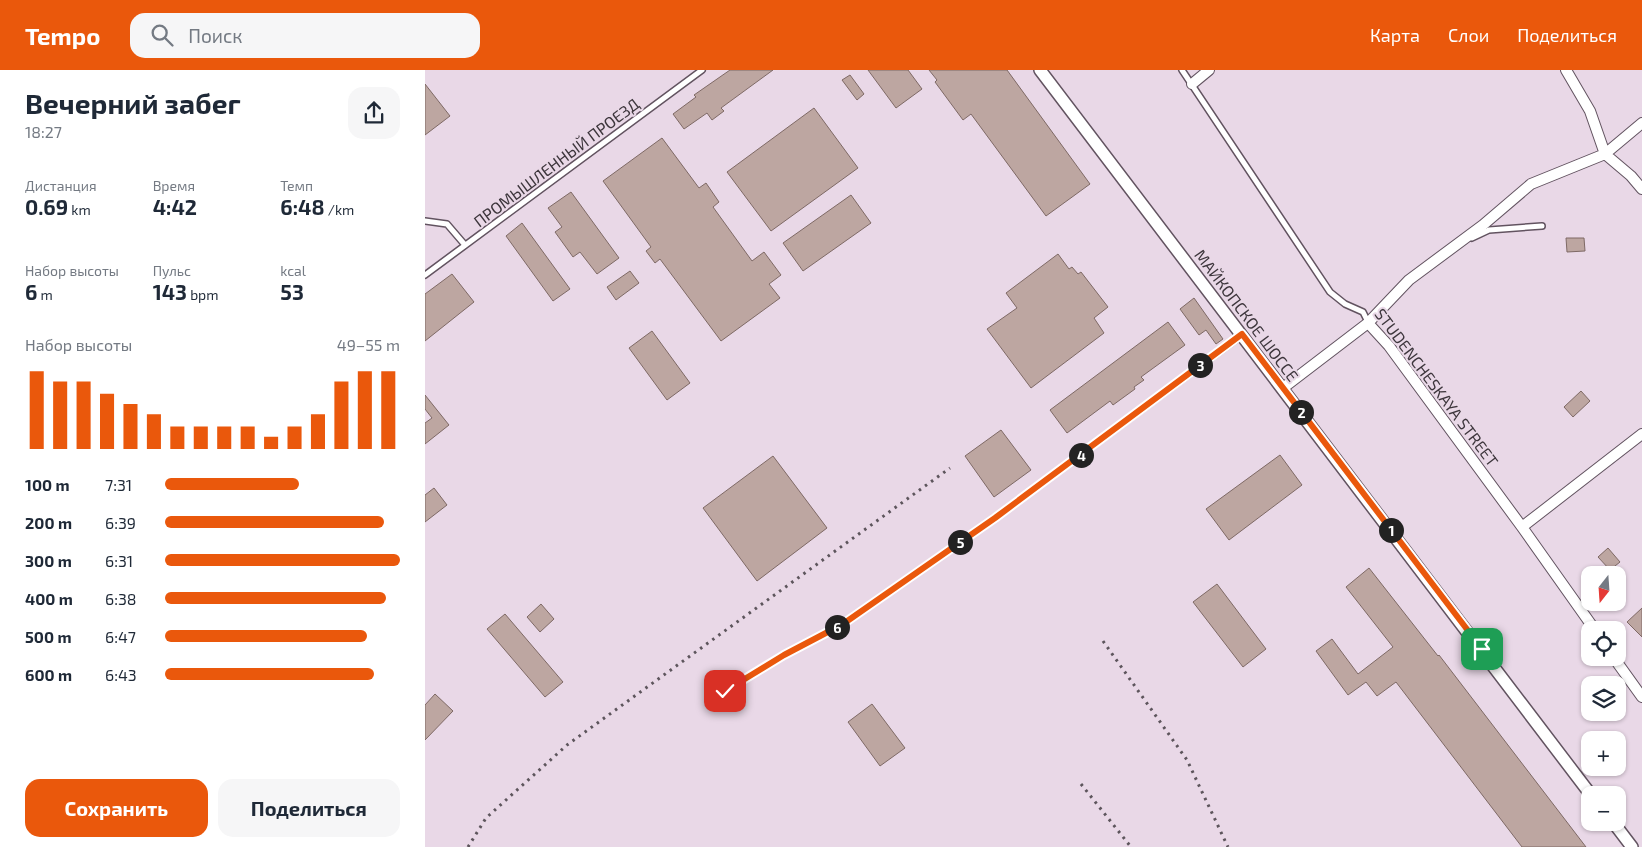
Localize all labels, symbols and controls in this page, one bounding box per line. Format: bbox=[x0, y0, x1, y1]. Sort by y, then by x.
search box bbox=[130, 13, 480, 58]
text: Tempo bbox=[25, 21, 100, 50]
icon: search bbox=[148, 21, 176, 49]
text: Поиск bbox=[188, 24, 243, 47]
text: Карта bbox=[1370, 24, 1420, 46]
text: Слои bbox=[1448, 24, 1489, 46]
text: Поделиться bbox=[1517, 24, 1617, 46]
text: Вечерний забег bbox=[25, 86, 241, 120]
button: share bbox=[348, 87, 400, 139]
street label: ПРОМЫШЛЕННЫЙ ПРОЕЗД bbox=[470, 94, 642, 230]
text: 18:27 bbox=[25, 122, 62, 141]
text: Дистанция bbox=[25, 177, 97, 194]
text: Время bbox=[153, 177, 195, 194]
text: Темп bbox=[280, 177, 313, 194]
text: 0.69 bbox=[25, 194, 68, 219]
text: 4:42 bbox=[153, 194, 197, 219]
text: 6:48 bbox=[280, 194, 325, 219]
text: km bbox=[68, 201, 91, 218]
text: /km bbox=[325, 201, 354, 218]
street label: МАЙКОПСКОЕ ШОССЕ bbox=[1191, 245, 1303, 385]
text: Набор высоты bbox=[25, 262, 119, 279]
text: Пульс bbox=[153, 262, 191, 279]
text: kcal bbox=[280, 262, 306, 279]
text: 6 bbox=[25, 279, 37, 304]
text: 143 bbox=[153, 279, 187, 304]
text: 53 bbox=[280, 279, 304, 304]
text: m bbox=[37, 286, 53, 303]
text: bpm bbox=[187, 286, 219, 303]
street label: STUDENCHESKAYA STREET bbox=[1371, 304, 1503, 470]
text: Набор высоты bbox=[25, 335, 132, 354]
text: 49–55 m bbox=[337, 335, 400, 354]
pin: 3 bbox=[1187, 352, 1213, 378]
text: 3 bbox=[1197, 357, 1204, 374]
pin: 2 bbox=[1289, 400, 1313, 424]
text: 2 bbox=[1297, 404, 1306, 421]
pin: 4 bbox=[1069, 442, 1093, 468]
text: 4 bbox=[1077, 447, 1086, 464]
text: 100 m bbox=[25, 475, 70, 494]
text: 7:31 bbox=[105, 475, 132, 494]
text: 200 m bbox=[25, 513, 72, 532]
text: 6:39 bbox=[105, 513, 136, 532]
pin: 1 bbox=[1379, 518, 1403, 542]
text: 1 bbox=[1388, 522, 1395, 539]
pin: 5 bbox=[947, 530, 973, 554]
text: 5 bbox=[957, 534, 964, 551]
text: 300 m bbox=[25, 551, 72, 570]
text: 6:31 bbox=[105, 551, 133, 570]
north arrow bbox=[1581, 566, 1626, 611]
map controls bbox=[1581, 566, 1626, 831]
text: 400 m bbox=[25, 589, 73, 608]
text: 6:38 bbox=[105, 589, 137, 608]
pin: 6 bbox=[825, 614, 849, 640]
text: 6 bbox=[833, 619, 842, 636]
button: locate bbox=[1581, 621, 1626, 666]
text: 500 m bbox=[25, 627, 72, 646]
text: 6:47 bbox=[105, 627, 136, 646]
pin bbox=[1461, 628, 1503, 670]
icon: arrive bbox=[1468, 635, 1496, 663]
text: 600 m bbox=[25, 665, 72, 684]
text: 6:43 bbox=[105, 665, 137, 684]
pin bbox=[704, 670, 746, 712]
button: layers bbox=[1581, 676, 1626, 721]
icon: check bbox=[711, 677, 739, 705]
button: + bbox=[1581, 731, 1626, 776]
button: Сохранить bbox=[25, 779, 208, 837]
button: Поделиться bbox=[218, 779, 400, 837]
button: − bbox=[1581, 786, 1626, 831]

